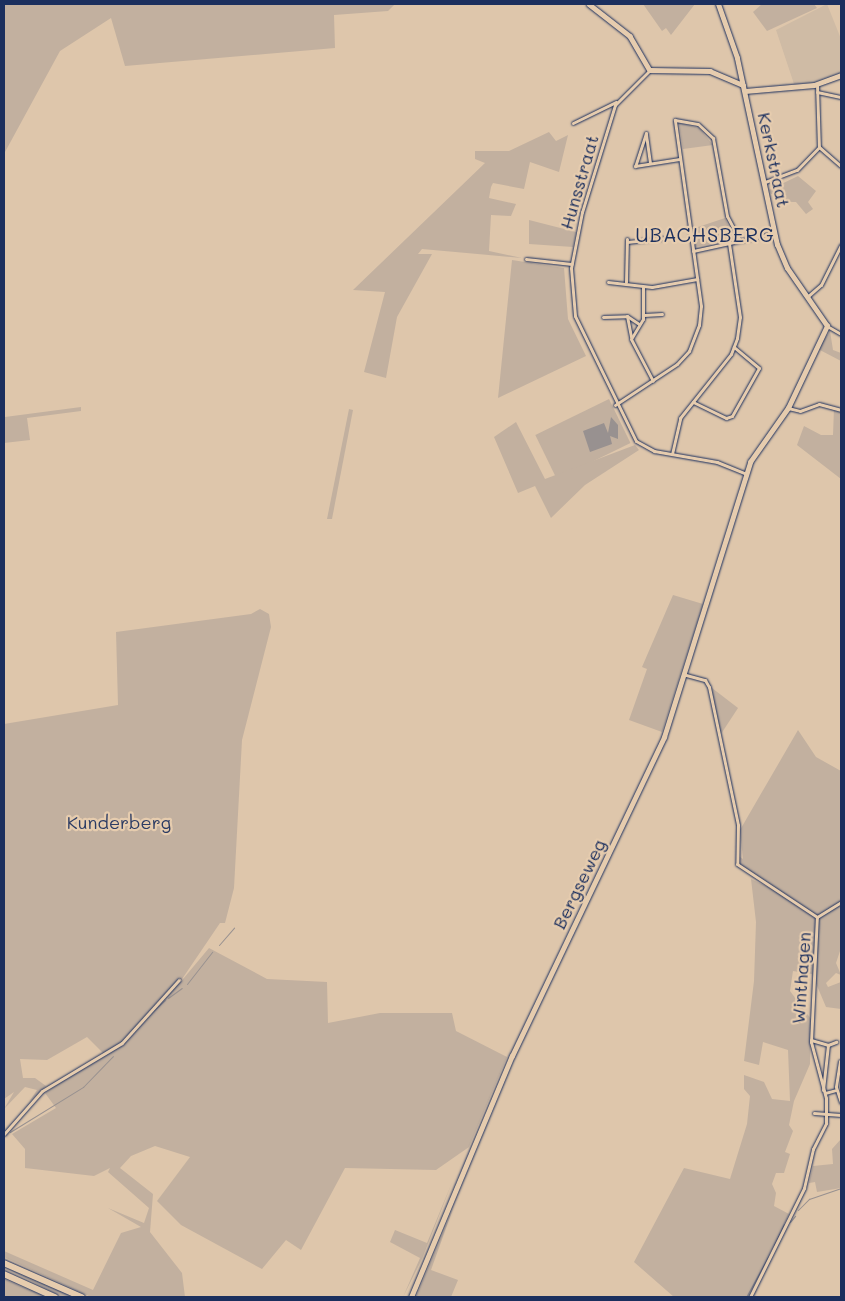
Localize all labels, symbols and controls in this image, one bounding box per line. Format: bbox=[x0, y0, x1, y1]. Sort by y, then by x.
street label: Kerkstraat bbox=[753, 110, 795, 210]
street label: Hunsstraat bbox=[555, 132, 603, 232]
district label: UBACHSBERG bbox=[634, 222, 776, 246]
park label: Kunderberg bbox=[67, 811, 171, 833]
street label: Bergseweg bbox=[548, 836, 610, 932]
street label: Winthagen bbox=[787, 931, 815, 1025]

